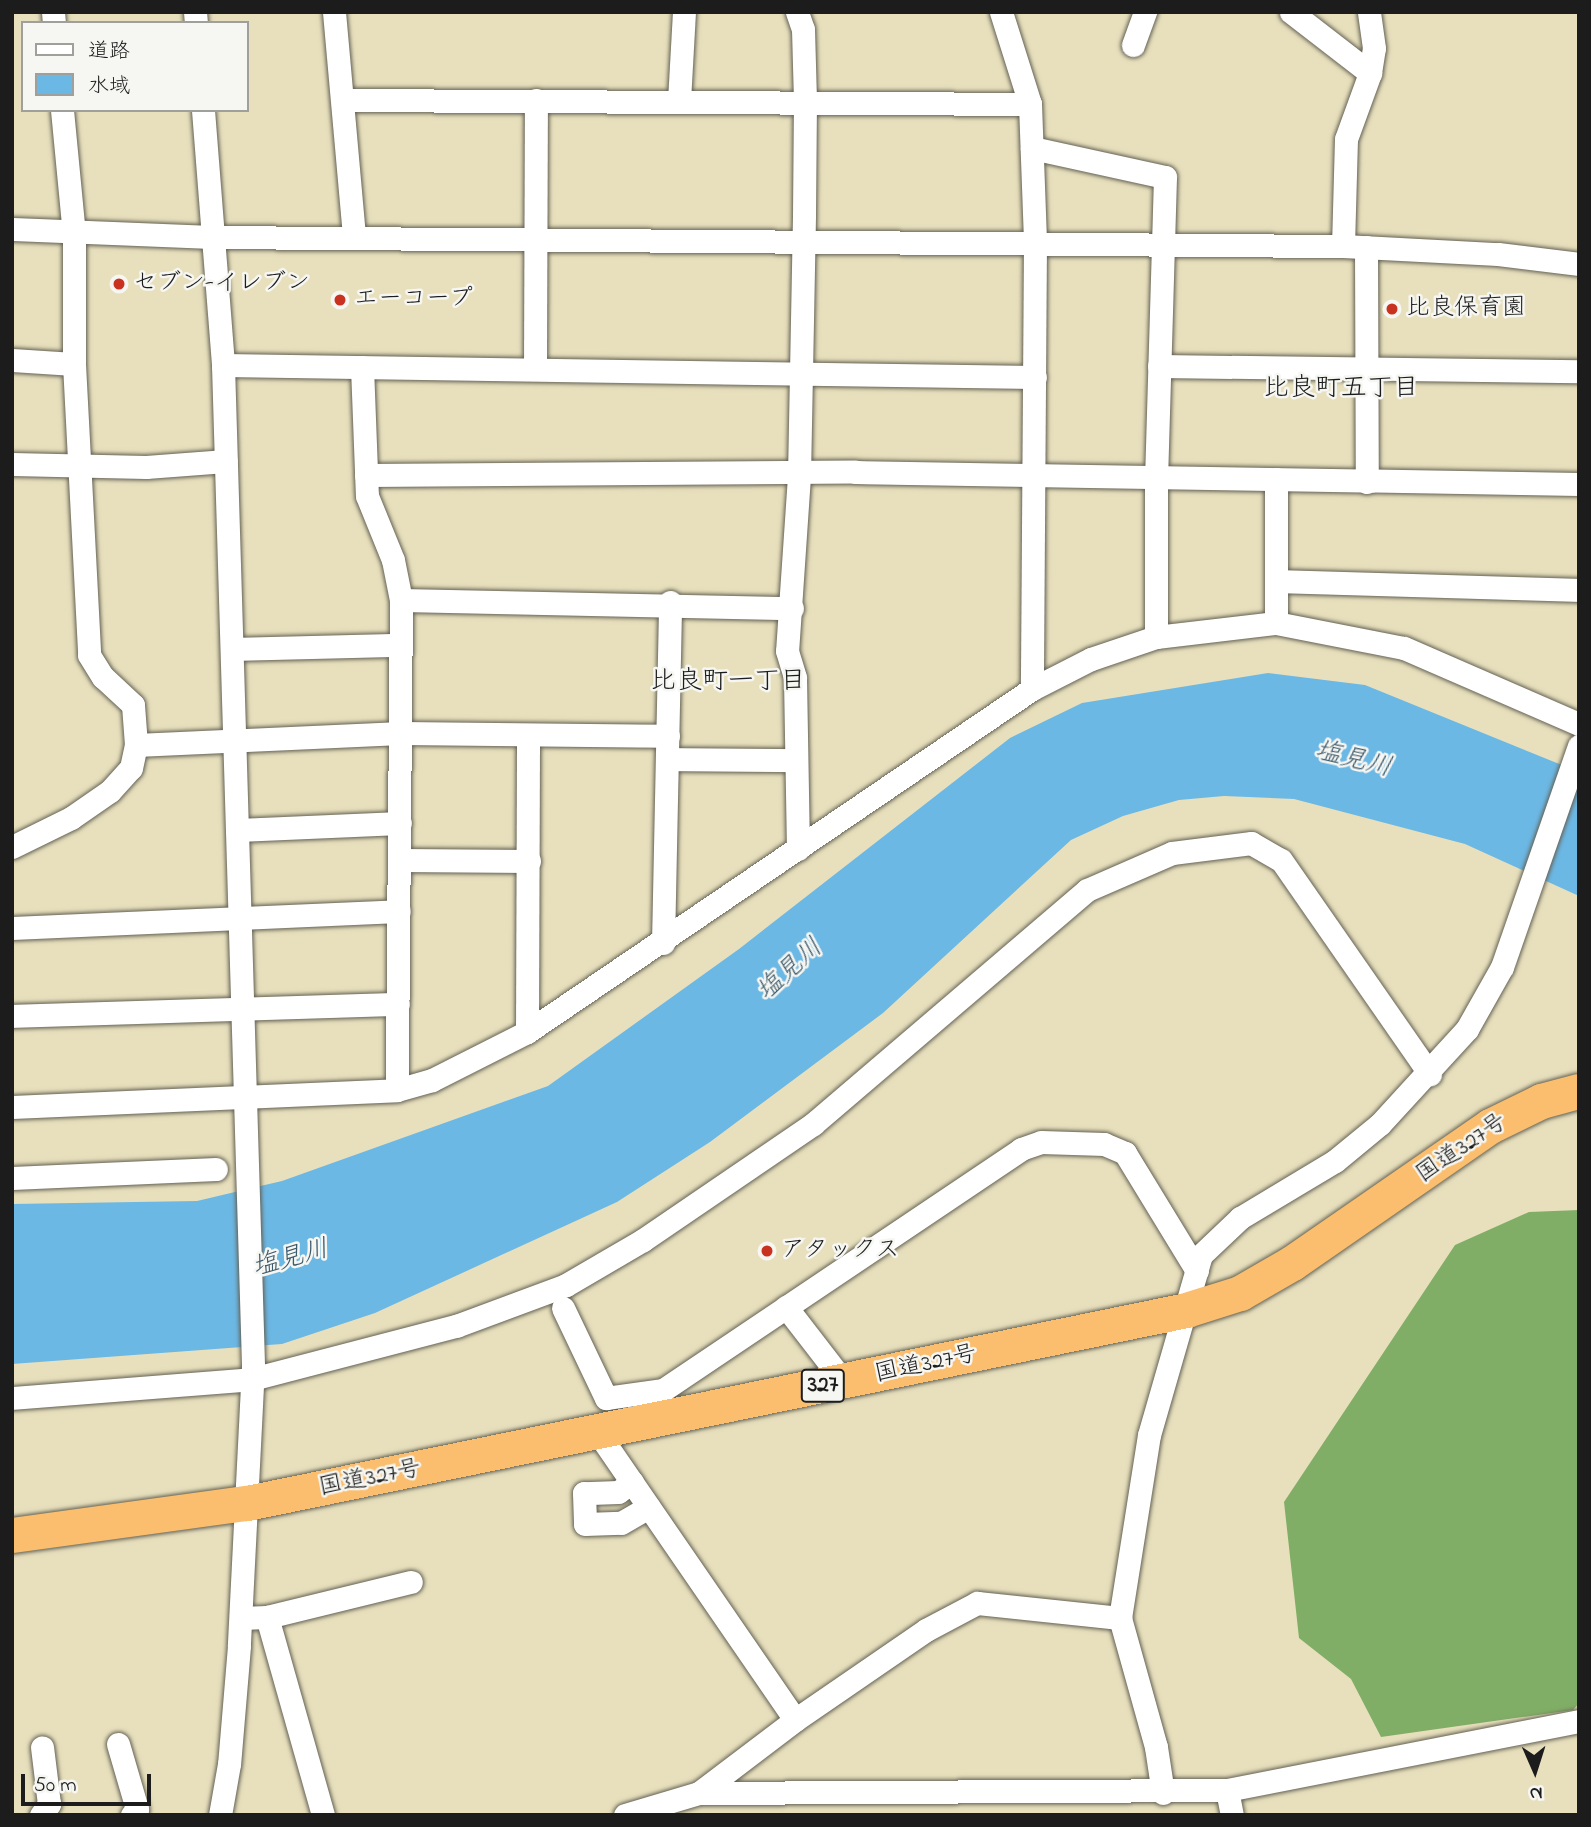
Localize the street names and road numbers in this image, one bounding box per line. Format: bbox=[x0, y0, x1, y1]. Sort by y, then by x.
street label: 国道327号 bbox=[1411, 1108, 1513, 1190]
street label: 国道327号 bbox=[872, 1340, 980, 1390]
road number: 327 bbox=[800, 1366, 846, 1406]
street label: 国道327号 bbox=[316, 1455, 424, 1503]

